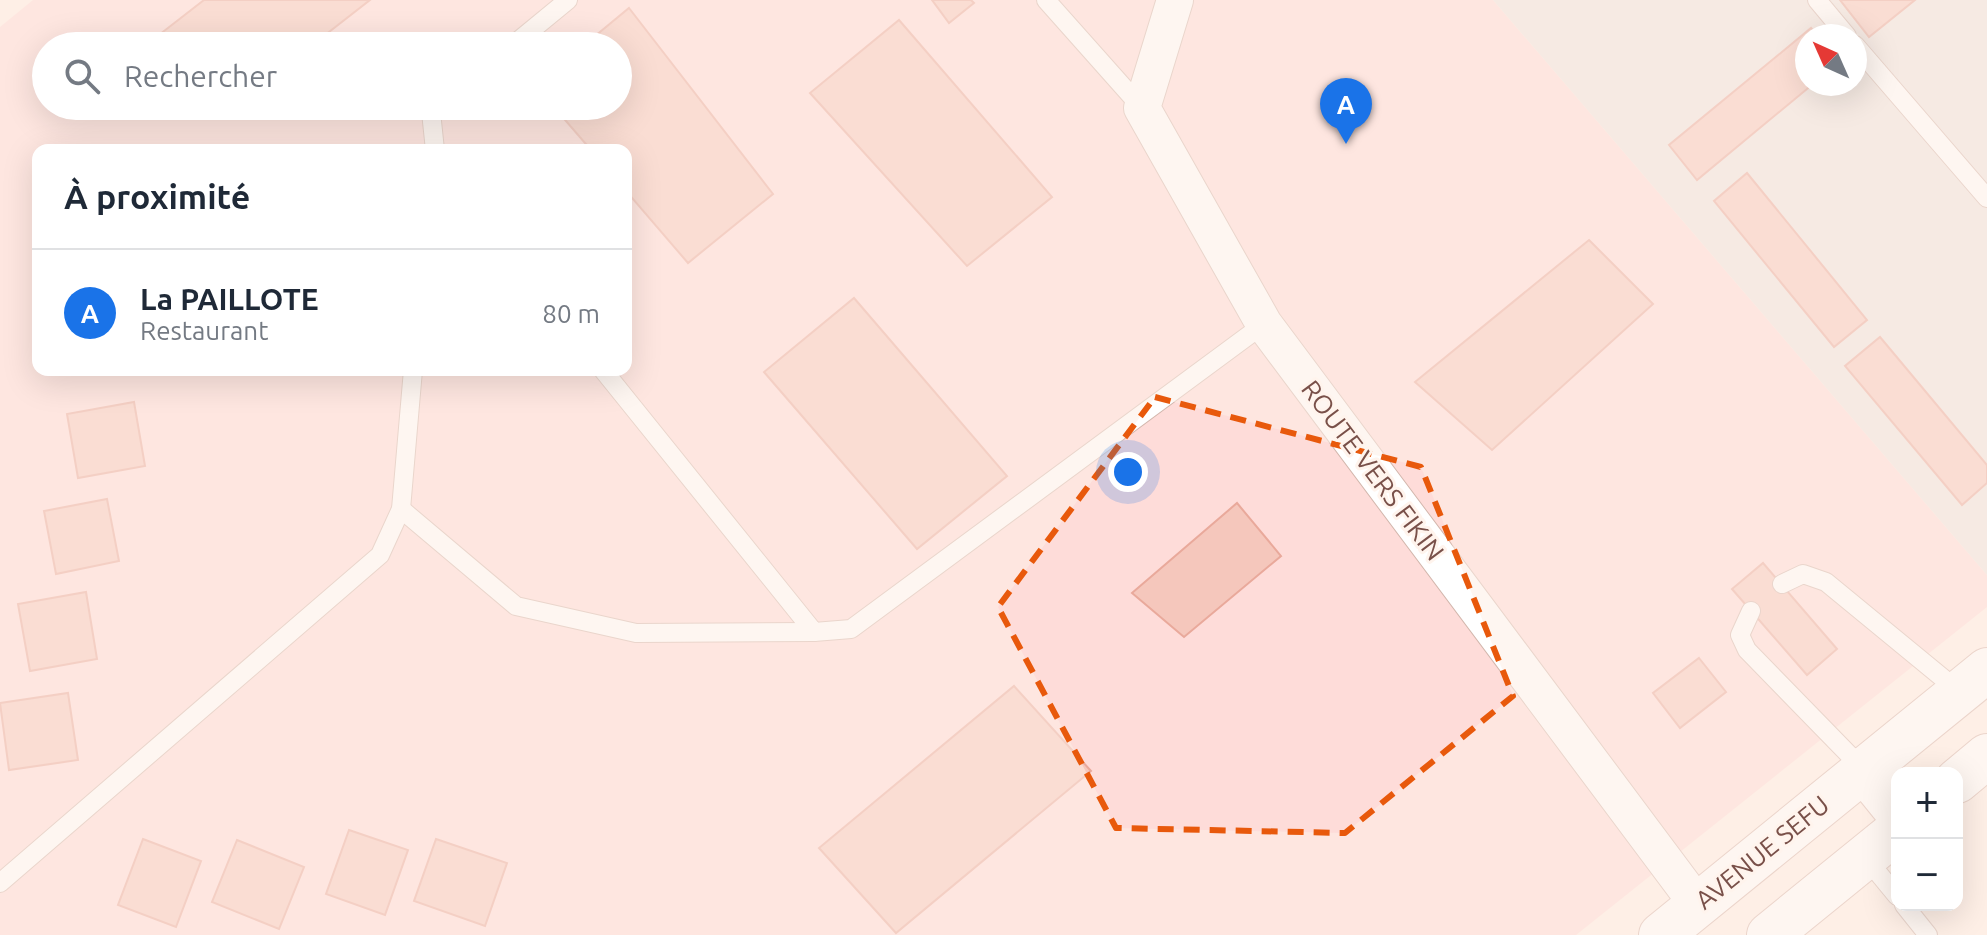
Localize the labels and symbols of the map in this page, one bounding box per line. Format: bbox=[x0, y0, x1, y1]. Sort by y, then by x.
north arrow bbox=[1795, 24, 1867, 96]
pin: A bbox=[1320, 78, 1372, 144]
street label: ROUTE VERS FIKIN bbox=[1296, 374, 1450, 566]
your location bbox=[1108, 452, 1148, 492]
street label: AVENUE SEFU bbox=[1689, 789, 1835, 915]

